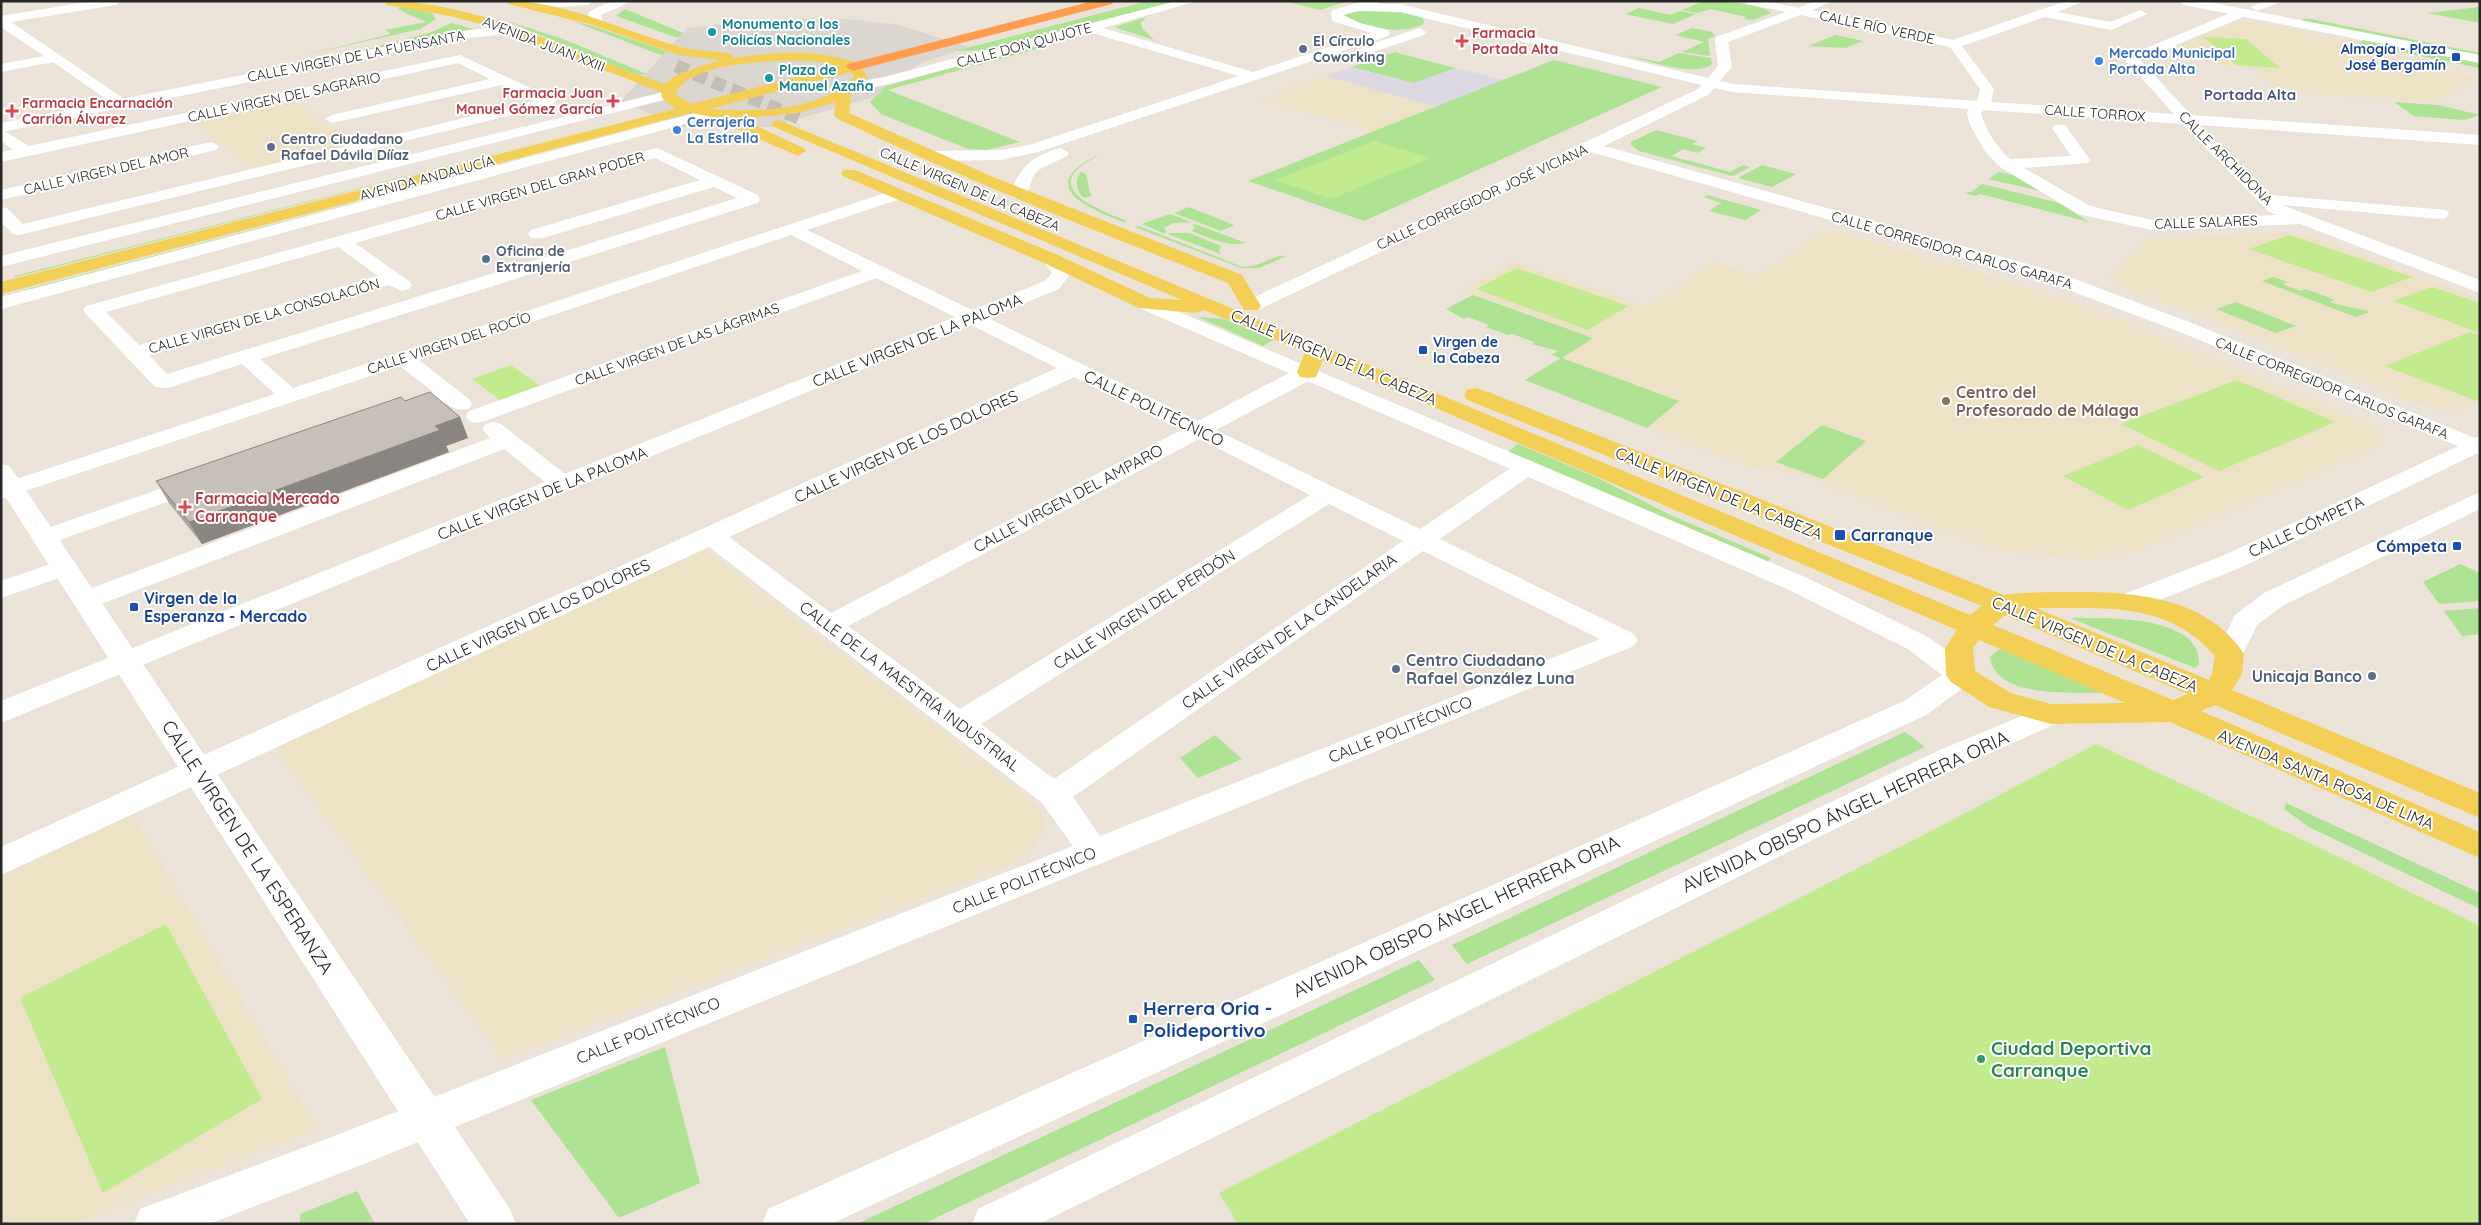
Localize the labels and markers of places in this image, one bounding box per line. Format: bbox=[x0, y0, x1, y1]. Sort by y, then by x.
place label: Monumento a los Policías Nacionales bbox=[722, 15, 851, 49]
place label: Farmacia Portada Alta bbox=[1472, 24, 1558, 58]
marker: Monumento a los Policías Nacionales bbox=[706, 26, 718, 38]
place label: El Círculo Coworking bbox=[1313, 32, 1385, 66]
marker: Farmacia Portada Alta bbox=[1456, 35, 1468, 47]
place label: Almogía - Plaza José Bergamín bbox=[2341, 40, 2446, 74]
marker: El Círculo Coworking bbox=[1297, 43, 1309, 55]
place label: Mercado Municipal Portada Alta bbox=[2109, 44, 2235, 78]
marker: Almogía - Plaza José Bergamín bbox=[2450, 51, 2462, 63]
marker: Mercado Municipal Portada Alta bbox=[2093, 55, 2105, 67]
place label: Plaza de Manuel Azaña bbox=[779, 61, 873, 95]
marker: Plaza de Manuel Azaña bbox=[763, 72, 775, 84]
place label: Farmacia Juan Manuel Gómez García bbox=[456, 84, 603, 118]
place label: Farmacia Encarnación Carrión Álvarez bbox=[22, 94, 173, 128]
marker: Farmacia Juan Manuel Gómez García bbox=[607, 95, 619, 107]
marker: Farmacia Encarnación Carrión Álvarez bbox=[6, 105, 18, 117]
place label: Cerrajería La Estrella bbox=[687, 113, 758, 147]
marker: Cerrajería La Estrella bbox=[671, 124, 683, 136]
place label: Centro Ciudadano Rafael Dávila Dííaz bbox=[281, 130, 409, 164]
marker: Centro Ciudadano Rafael Dávila Dííaz bbox=[265, 141, 277, 153]
place label: Oficina de Extranjería bbox=[496, 242, 571, 276]
marker: Oficina de Extranjería bbox=[480, 253, 492, 265]
place label: Virgen de la Cabeza bbox=[1433, 333, 1500, 367]
marker: Virgen de la Cabeza bbox=[1417, 344, 1429, 356]
place label: Centro del Profesorado de Málaga bbox=[1956, 382, 2139, 420]
marker: Centro del Profesorado de Málaga bbox=[1940, 395, 1952, 407]
place label: Farmacia Mercado Carranque bbox=[195, 488, 340, 526]
marker: Farmacia Mercado Carranque bbox=[179, 501, 191, 513]
place label: Carranque bbox=[1851, 525, 1933, 545]
marker: Carranque bbox=[1833, 528, 1847, 542]
place label: Cómpeta bbox=[2376, 536, 2447, 556]
marker: Cómpeta bbox=[2451, 540, 2463, 552]
place label: Virgen de la Esperanza - Mercado bbox=[144, 588, 307, 626]
marker: Virgen de la Esperanza - Mercado bbox=[128, 601, 140, 613]
place label: Centro Ciudadano Rafael González Luna bbox=[1406, 650, 1575, 688]
marker: Centro Ciudadano Rafael González Luna bbox=[1390, 663, 1402, 675]
place label: Unicaja Banco bbox=[2252, 666, 2362, 686]
marker: Unicaja Banco bbox=[2366, 670, 2378, 682]
place label: Herrera Oria - Polideportivo bbox=[1143, 996, 1272, 1042]
marker: Herrera Oria - Polideportivo bbox=[1127, 1013, 1139, 1025]
place label: Ciudad Deportiva Carranque bbox=[1991, 1036, 2151, 1082]
marker: Ciudad Deportiva Carranque bbox=[1975, 1053, 1987, 1065]

